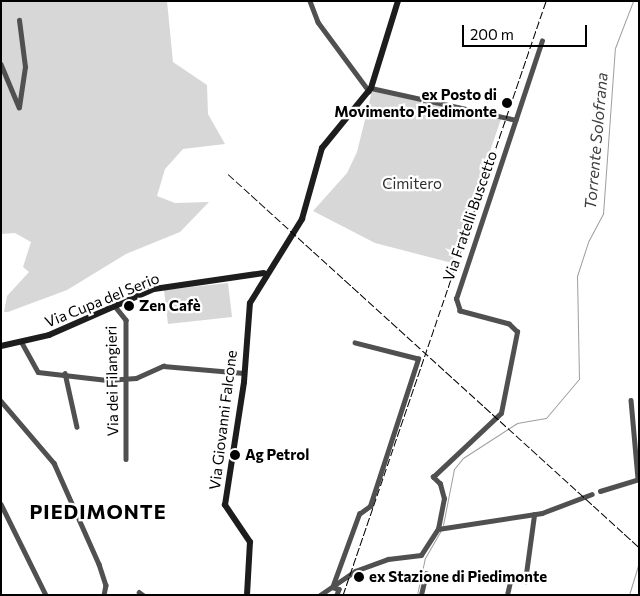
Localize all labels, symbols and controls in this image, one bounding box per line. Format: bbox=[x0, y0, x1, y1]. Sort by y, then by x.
scale bar bbox=[465, 15, 590, 47]
text: 200 m bbox=[470, 25, 514, 43]
water label: Torrente Solofrana bbox=[580, 72, 612, 210]
place label: ex Posto di Movimento Piedimonte bbox=[334, 85, 497, 120]
marker: ex Posto di Movimento Piedimonte bbox=[501, 97, 513, 109]
street label: Via Fratelli Buscetto bbox=[439, 149, 501, 283]
park label: Cimitero bbox=[382, 175, 442, 193]
street label: Via Cupa del Serio bbox=[42, 269, 162, 331]
place label: Zen Cafè bbox=[139, 297, 201, 315]
marker: Zen Cafè bbox=[123, 300, 135, 312]
street label: Via dei Filangieri bbox=[102, 326, 122, 436]
street label: Via Giovanni Falcone bbox=[206, 349, 240, 491]
place label: Ag Petrol bbox=[245, 446, 309, 464]
marker: Ag Petrol bbox=[229, 449, 241, 461]
district label: PIEDIMONTE bbox=[28, 499, 168, 523]
place label: ex Stazione di Piedimonte bbox=[369, 568, 547, 586]
marker: ex Stazione di Piedimonte bbox=[353, 571, 365, 583]

